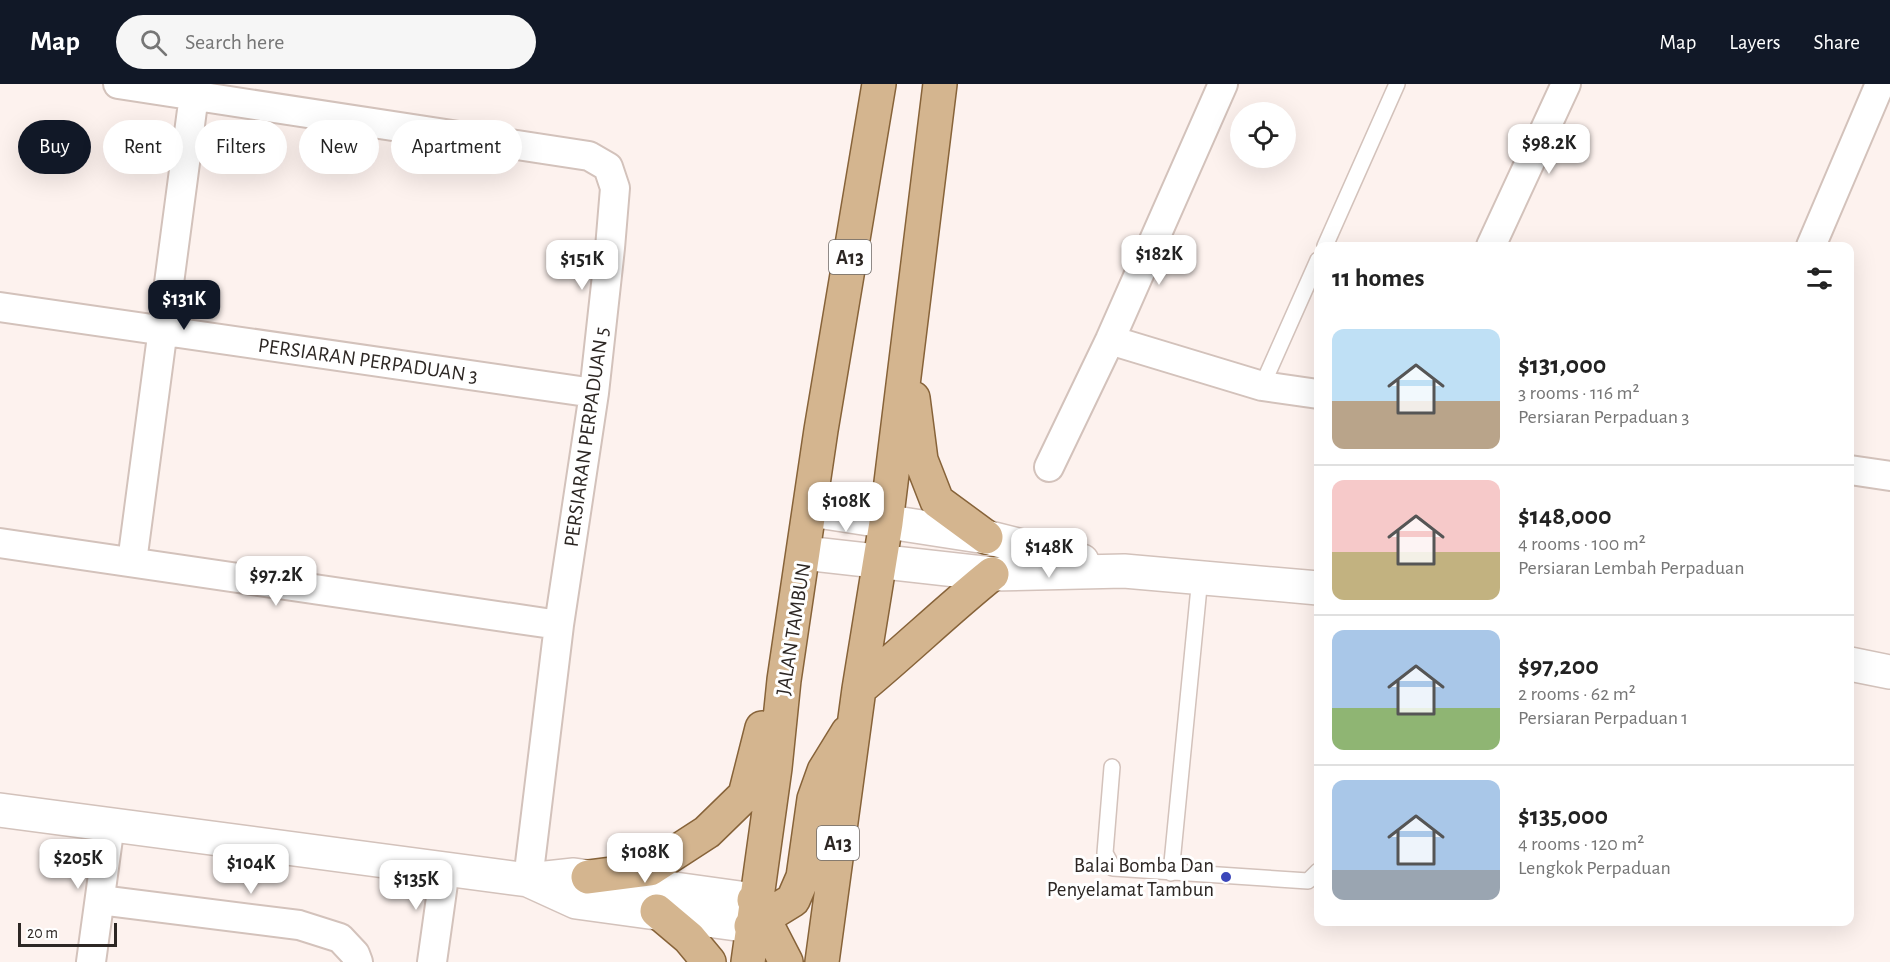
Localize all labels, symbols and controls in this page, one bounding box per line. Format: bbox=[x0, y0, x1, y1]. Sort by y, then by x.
search box bbox=[116, 15, 536, 69]
icon: search bbox=[137, 26, 170, 59]
text: Map bbox=[30, 28, 80, 56]
text: Search here bbox=[185, 31, 284, 53]
text: Map bbox=[1660, 32, 1696, 53]
text: Layers bbox=[1729, 32, 1780, 53]
text: Share bbox=[1813, 32, 1860, 53]
map controls bbox=[1230, 102, 1296, 168]
button: locate bbox=[1230, 102, 1296, 168]
chip: Buy bbox=[18, 120, 91, 174]
chip: Rent bbox=[103, 120, 183, 174]
chip: Filters bbox=[195, 120, 287, 174]
chip: New bbox=[299, 120, 379, 174]
chip: Apartment bbox=[391, 120, 522, 174]
pin: $98.2K bbox=[1500, 124, 1598, 175]
text: $98.2K bbox=[1522, 133, 1576, 153]
pin: $182K bbox=[1117, 235, 1201, 286]
pin: $151K bbox=[540, 240, 624, 291]
road number: A13 bbox=[829, 240, 871, 274]
text: $182K bbox=[1135, 244, 1183, 264]
text: $151K bbox=[560, 249, 604, 269]
icon: filters bbox=[1803, 262, 1836, 295]
text: 11 homes bbox=[1332, 265, 1424, 291]
pin: $131K bbox=[142, 280, 226, 331]
text: $131K bbox=[162, 289, 206, 309]
street label: PERSIARAN PERPADUAN 5 bbox=[561, 326, 612, 548]
street label: PERSIARAN PERPADUAN 3 bbox=[257, 335, 479, 386]
text: $131,000 bbox=[1518, 352, 1606, 378]
icon: home bbox=[1380, 353, 1452, 425]
text: 3 rooms · 116 m² bbox=[1518, 383, 1639, 403]
text: Persiaran Perpaduan 3 bbox=[1518, 407, 1690, 427]
pin: $108K bbox=[804, 482, 888, 533]
text: $108K bbox=[822, 491, 870, 511]
text: $148,000 bbox=[1518, 503, 1612, 529]
icon: home bbox=[1380, 504, 1452, 576]
pin: $148K bbox=[1007, 528, 1091, 579]
text: 4 rooms · 100 m² bbox=[1518, 534, 1646, 554]
text: $148K bbox=[1025, 537, 1073, 557]
pin: $97.2K bbox=[227, 556, 325, 607]
text: Persiaran Lembah Perpaduan bbox=[1518, 558, 1744, 578]
street label: JALAN TAMBUN bbox=[773, 561, 814, 697]
text: $97.2K bbox=[250, 565, 302, 585]
text: $97,200 bbox=[1518, 653, 1599, 679]
icon: home bbox=[1380, 654, 1452, 726]
text: 2 rooms · 62 m² bbox=[1518, 684, 1636, 704]
text: Persiaran Perpaduan 1 bbox=[1518, 708, 1688, 728]
text: $135,000 bbox=[1518, 803, 1608, 829]
icon: home bbox=[1380, 804, 1452, 876]
road number: A13 bbox=[817, 826, 859, 860]
pin: $108K bbox=[603, 833, 687, 884]
text: 4 rooms · 120 m² bbox=[1518, 834, 1644, 854]
pin: $205K bbox=[36, 839, 120, 890]
text: $108K bbox=[621, 842, 669, 862]
pin: $104K bbox=[209, 844, 293, 895]
text: $205K bbox=[53, 848, 103, 868]
text: $104K bbox=[227, 853, 275, 873]
place label: Balai Bomba Dan Penyelamat Tambun bbox=[1047, 855, 1214, 900]
text: Lengkok Perpaduan bbox=[1518, 858, 1671, 878]
pin: $135K bbox=[374, 860, 458, 911]
text: $135K bbox=[393, 869, 439, 889]
marker: Balai Bomba Dan Penyelamat Tambun bbox=[1219, 870, 1233, 884]
scale bar bbox=[18, 920, 117, 948]
text: 20 m bbox=[27, 925, 58, 941]

